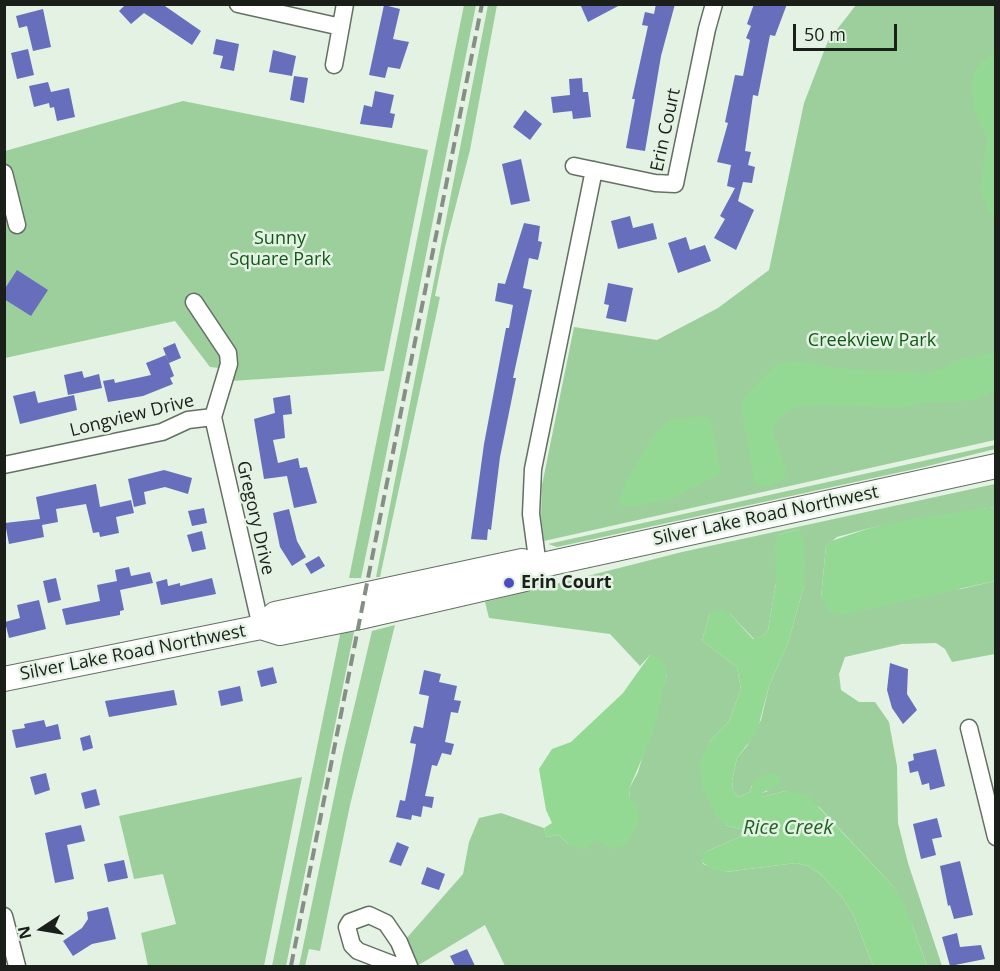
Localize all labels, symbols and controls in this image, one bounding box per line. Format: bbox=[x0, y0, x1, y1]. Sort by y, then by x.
scale bar bbox=[796, 12, 900, 50]
text: 50 m bbox=[804, 22, 846, 46]
street label: Erin Court bbox=[647, 86, 685, 174]
park label: Sunny Square Park bbox=[229, 228, 331, 270]
park label: Creekview Park bbox=[808, 330, 936, 352]
street label: Longview Drive bbox=[68, 390, 196, 442]
street label: Gregory Drive bbox=[231, 459, 279, 577]
street label: Silver Lake Road Northwest bbox=[651, 482, 881, 550]
place label: Erin Court bbox=[521, 572, 612, 594]
marker: Erin Court bbox=[502, 576, 516, 590]
street label: Silver Lake Road Northwest bbox=[18, 620, 248, 686]
water label: Rice Creek bbox=[743, 816, 833, 840]
north arrow bbox=[12, 899, 72, 959]
text: N bbox=[12, 924, 37, 941]

